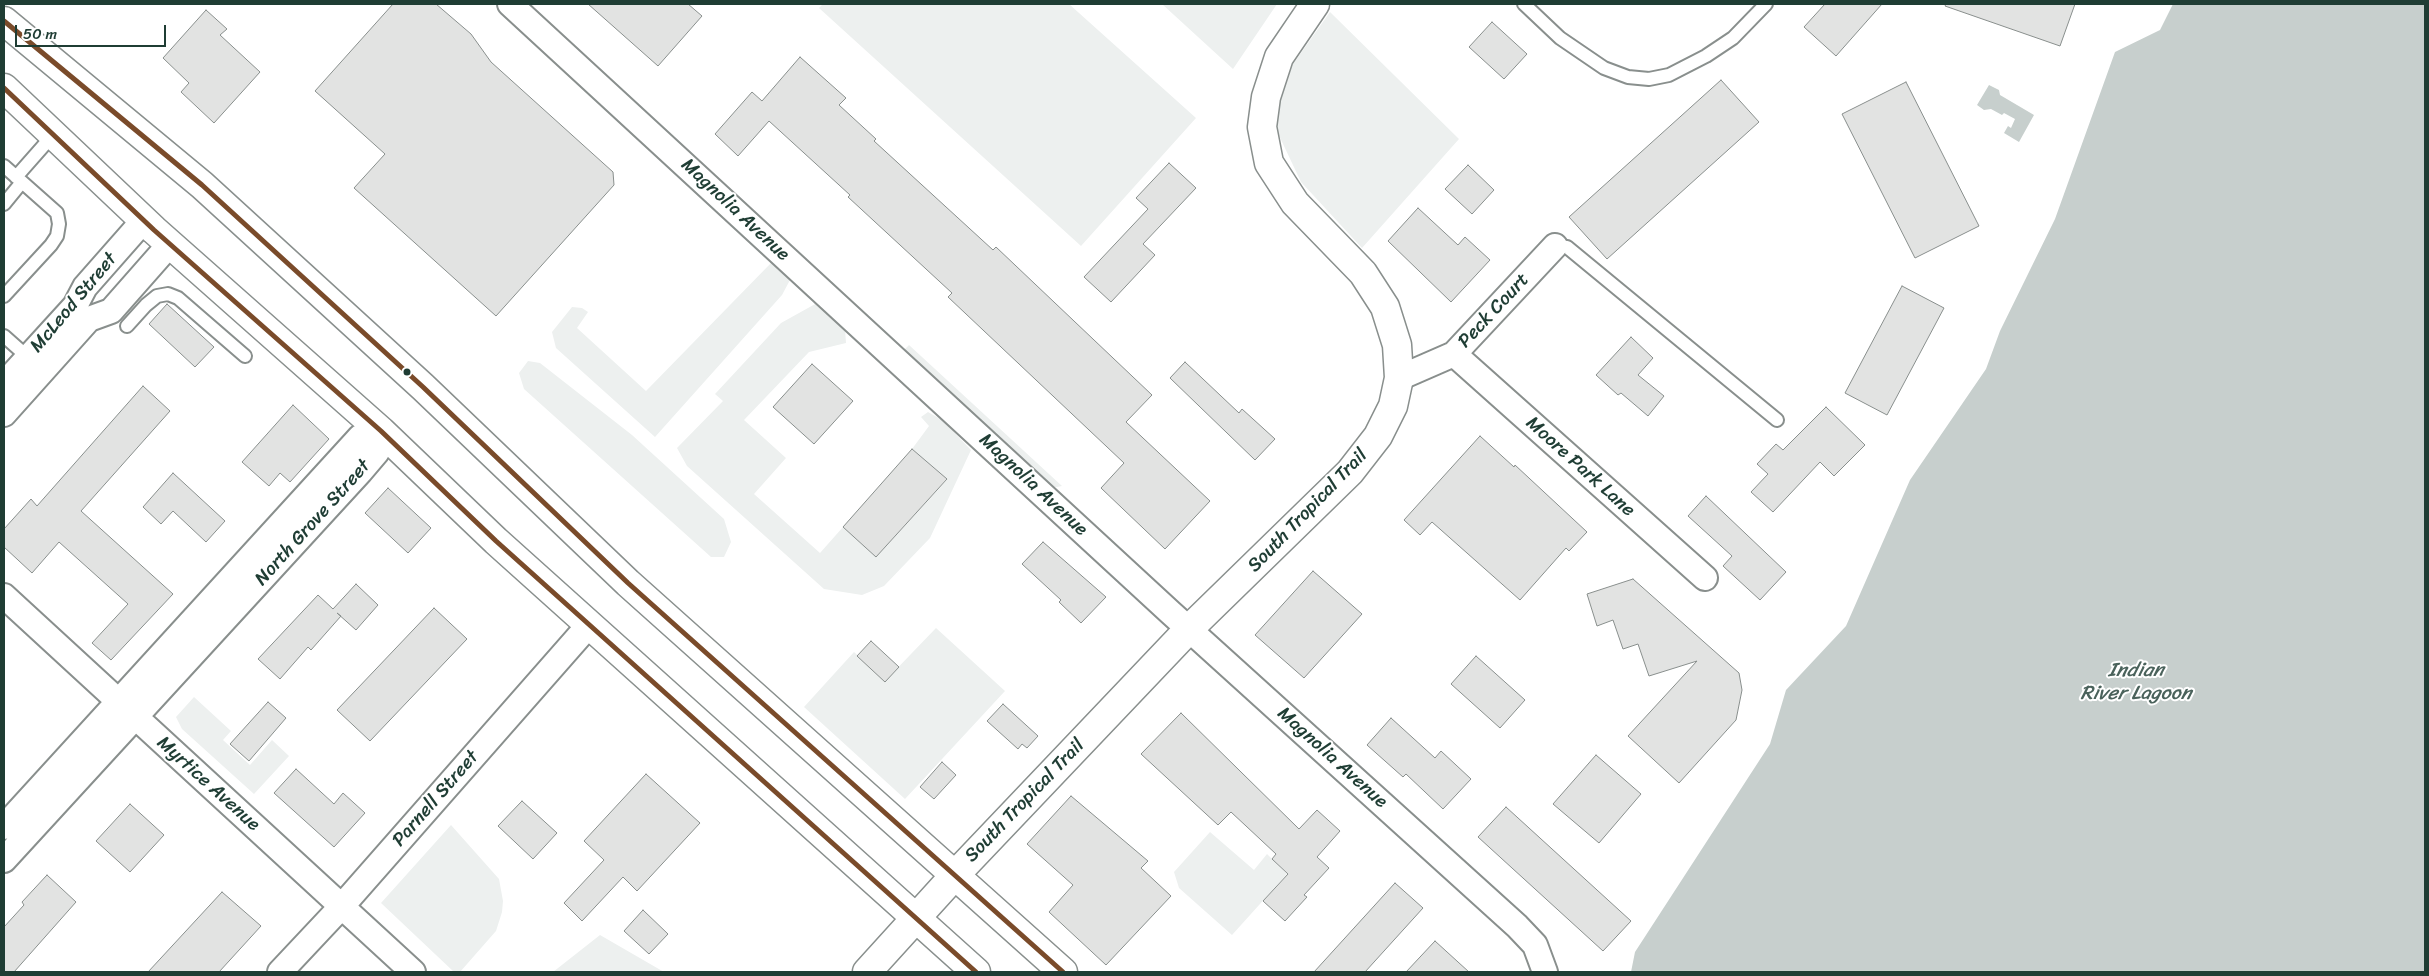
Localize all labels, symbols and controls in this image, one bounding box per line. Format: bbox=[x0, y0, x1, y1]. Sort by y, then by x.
scale bar bbox=[18, 15, 169, 47]
text: 50 m bbox=[23, 21, 57, 47]
street label: Magnolia Avenue bbox=[676, 154, 794, 266]
street label: McLeod Street bbox=[26, 248, 122, 358]
street label: Peck Court bbox=[1454, 269, 1534, 353]
unlabelled marker bbox=[402, 367, 412, 377]
street label: Moore Park Lane bbox=[1521, 412, 1639, 522]
street label: Magnolia Avenue bbox=[974, 429, 1092, 541]
street label: South Tropical Trail bbox=[1243, 445, 1373, 577]
street label: North Grove Street bbox=[250, 455, 376, 591]
water label: Indian River Lagoon bbox=[2081, 659, 2191, 706]
street label: Magnolia Avenue bbox=[1272, 703, 1392, 813]
street label: Myrtice Avenue bbox=[152, 732, 264, 836]
street label: South Tropical Trail bbox=[960, 735, 1090, 867]
street label: Parnell Street bbox=[388, 746, 484, 852]

